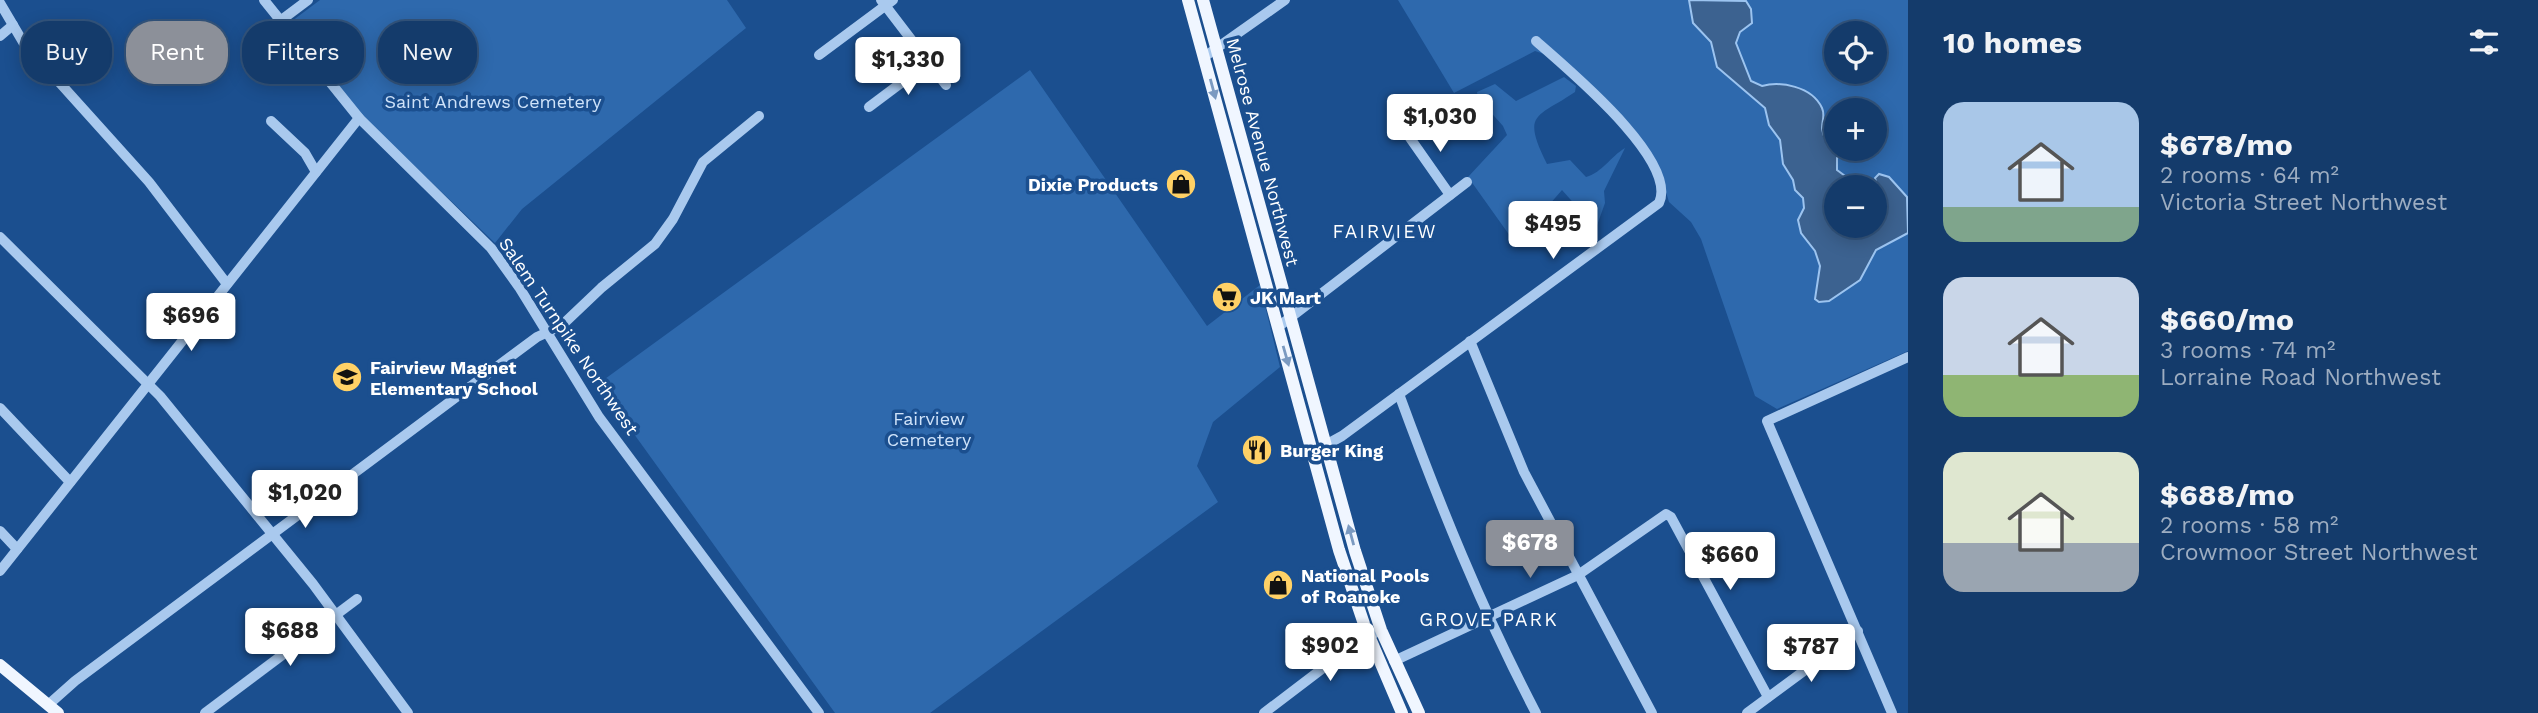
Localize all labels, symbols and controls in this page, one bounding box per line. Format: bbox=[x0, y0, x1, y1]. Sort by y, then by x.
chip: Buy bbox=[21, 21, 112, 84]
chip: Rent bbox=[126, 21, 228, 84]
chip: Filters bbox=[242, 21, 364, 84]
chip: New bbox=[378, 21, 477, 84]
map controls bbox=[1824, 21, 1887, 238]
button: locate bbox=[1824, 21, 1887, 84]
icon: filters bbox=[2465, 23, 2503, 61]
text: 10 homes bbox=[1943, 25, 2082, 60]
street label: Melrose Avenue Northwest bbox=[1222, 36, 1304, 269]
pin: $1,330 bbox=[851, 38, 965, 97]
text: $1,330 bbox=[871, 46, 945, 73]
one-way arrow bbox=[1208, 79, 1218, 100]
park label: Saint Andrews Cemetery bbox=[385, 91, 602, 112]
pin: $1,030 bbox=[1383, 94, 1497, 154]
button: + bbox=[1824, 98, 1887, 161]
text: $1,030 bbox=[1403, 103, 1477, 130]
text: $678/mo bbox=[2160, 127, 2293, 162]
icon: home bbox=[1999, 130, 2083, 214]
text: 2 rooms · 64 m² bbox=[2160, 162, 2339, 189]
shop icon: Dixie Products bbox=[1164, 167, 1198, 201]
place label: Dixie Products bbox=[1028, 174, 1158, 195]
button: − bbox=[1824, 175, 1887, 238]
text: Victoria Street Northwest bbox=[2160, 189, 2447, 216]
pin: $495 bbox=[1512, 202, 1594, 261]
text: $495 bbox=[1524, 210, 1582, 237]
district label: FAIRVIEW bbox=[1332, 220, 1438, 243]
street label: Salem Turnpike Northwest bbox=[495, 233, 643, 439]
supermarket icon: JK Mart bbox=[1210, 280, 1244, 314]
place label: JK Mart bbox=[1250, 287, 1321, 308]
pin: $696 bbox=[150, 294, 232, 353]
text: $696 bbox=[162, 302, 220, 329]
text: $660/mo bbox=[2160, 302, 2294, 337]
icon: home bbox=[1999, 305, 2083, 389]
text: 3 rooms · 74 m² bbox=[2160, 337, 2335, 364]
one-way arrow bbox=[1282, 346, 1292, 367]
place label: Fairview Magnet Elementary School bbox=[370, 357, 538, 399]
school or university icon: Fairview Magnet Elementary School bbox=[330, 360, 364, 394]
text: Lorraine Road Northwest bbox=[2160, 364, 2441, 391]
park label: Fairview Cemetery bbox=[887, 408, 972, 450]
restaurant icon: Burger King bbox=[1240, 433, 1274, 467]
place label: Burger King bbox=[1280, 440, 1384, 461]
pin: $1,020 bbox=[248, 470, 362, 530]
text: $688/mo bbox=[2160, 477, 2295, 512]
text: $1,020 bbox=[268, 479, 342, 506]
icon: home bbox=[1999, 480, 2083, 564]
text: 2 rooms · 58 m² bbox=[2160, 512, 2339, 539]
pin: $678 bbox=[1489, 520, 1571, 580]
one-way arrow bbox=[1345, 524, 1355, 545]
text: $678 bbox=[1502, 529, 1558, 556]
pin: $660 bbox=[1689, 532, 1771, 592]
text: Crowmoor Street Northwest bbox=[2160, 539, 2478, 566]
text: $660 bbox=[1701, 541, 1759, 568]
place label: National Pools of Roanoke bbox=[1301, 565, 1430, 607]
shop icon: National Pools of Roanoke bbox=[1261, 568, 1295, 602]
pin: $688 bbox=[249, 608, 331, 668]
district label: GROVE PARK bbox=[1419, 608, 1559, 631]
text: $688 bbox=[261, 617, 319, 644]
pin: $902 bbox=[1289, 624, 1371, 683]
pin: $787 bbox=[1770, 624, 1852, 684]
text: $902 bbox=[1301, 632, 1359, 659]
text: $787 bbox=[1783, 633, 1839, 660]

